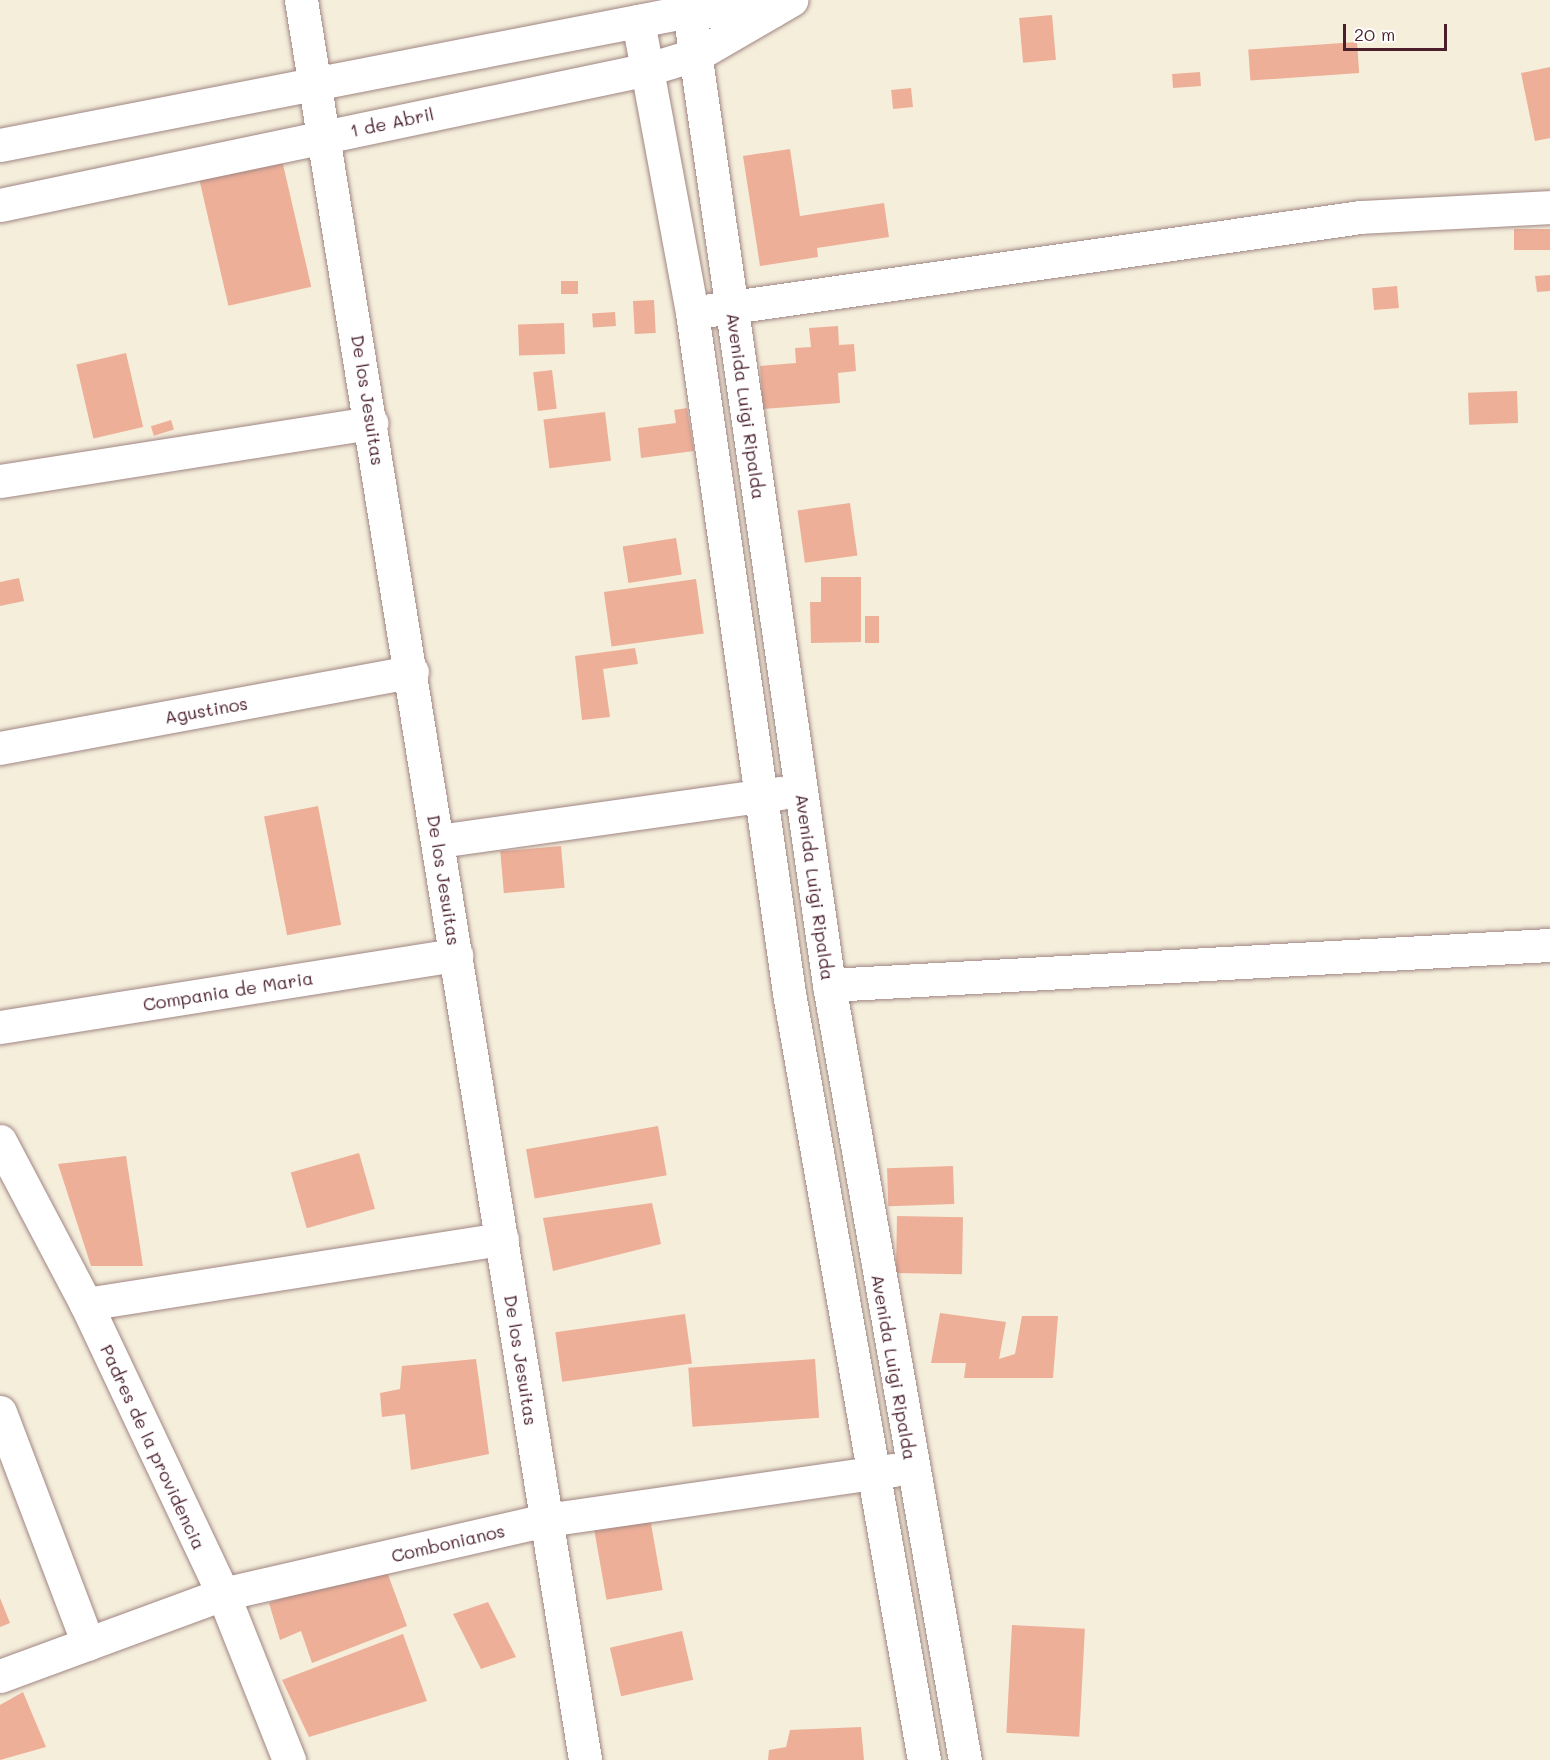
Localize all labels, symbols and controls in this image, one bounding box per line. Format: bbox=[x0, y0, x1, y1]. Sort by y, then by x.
scale bar bbox=[1346, 12, 1450, 50]
text: 20 m bbox=[1354, 22, 1395, 46]
street label: 1 de Abril bbox=[348, 103, 436, 141]
street label: Avenida Luigi Ripalda bbox=[722, 311, 770, 501]
street label: De los Jesuitas bbox=[347, 333, 389, 467]
street label: Agustinos bbox=[163, 692, 249, 728]
street label: Avenida Luigi Ripalda bbox=[791, 792, 839, 982]
street label: De los Jesuitas bbox=[423, 813, 465, 947]
street label: Compania de Maria bbox=[141, 967, 315, 1015]
street label: Avenida Luigi Ripalda bbox=[867, 1272, 921, 1462]
street label: De los Jesuitas bbox=[500, 1293, 542, 1427]
street label: Padres de la providencia bbox=[96, 1341, 210, 1553]
street label: Combonianos bbox=[389, 1519, 507, 1567]

